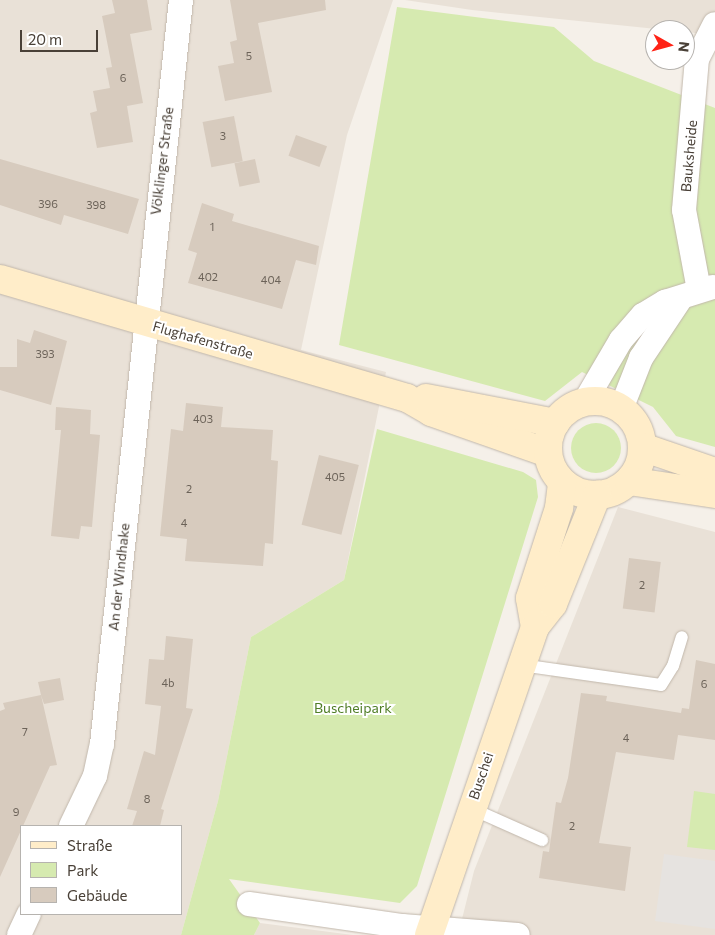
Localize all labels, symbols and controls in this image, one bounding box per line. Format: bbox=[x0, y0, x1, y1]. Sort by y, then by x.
scale bar bbox=[22, 20, 100, 52]
north arrow bbox=[645, 20, 695, 70]
text: 20 m bbox=[28, 30, 62, 48]
text: N bbox=[675, 41, 693, 53]
house number: 5 bbox=[246, 49, 252, 63]
house number: 6 bbox=[120, 71, 126, 85]
street label: Völklinger Straße bbox=[147, 106, 177, 216]
street label: Bauksheide bbox=[677, 119, 701, 193]
house number: 3 bbox=[220, 129, 226, 143]
house number: 396 bbox=[38, 197, 58, 211]
house number: 398 bbox=[86, 198, 106, 212]
house number: 1 bbox=[210, 220, 214, 234]
house number: 402 bbox=[198, 270, 218, 284]
house number: 404 bbox=[261, 273, 281, 287]
street label: Flughafenstraße bbox=[151, 318, 255, 362]
house number: 393 bbox=[35, 347, 55, 361]
house number: 403 bbox=[193, 412, 213, 426]
house number: 405 bbox=[325, 470, 345, 484]
house number: 2 bbox=[186, 482, 192, 496]
house number: 4 bbox=[181, 516, 187, 530]
street label: An der Windhake bbox=[105, 522, 133, 632]
house number: 2 bbox=[639, 578, 645, 592]
house number: 4b bbox=[161, 676, 175, 690]
house number: 6 bbox=[701, 677, 707, 691]
park label: Buscheipark bbox=[314, 700, 392, 716]
house number: 7 bbox=[22, 725, 28, 739]
house number: 4 bbox=[623, 731, 629, 745]
street label: Buschei bbox=[465, 750, 497, 802]
house number: 8 bbox=[144, 792, 150, 806]
house number: 9 bbox=[13, 805, 19, 819]
house number: 2 bbox=[569, 819, 575, 833]
legend bbox=[20, 825, 182, 915]
text: Straße bbox=[67, 836, 113, 854]
text: Park bbox=[67, 861, 98, 879]
text: Gebäude bbox=[67, 886, 128, 904]

